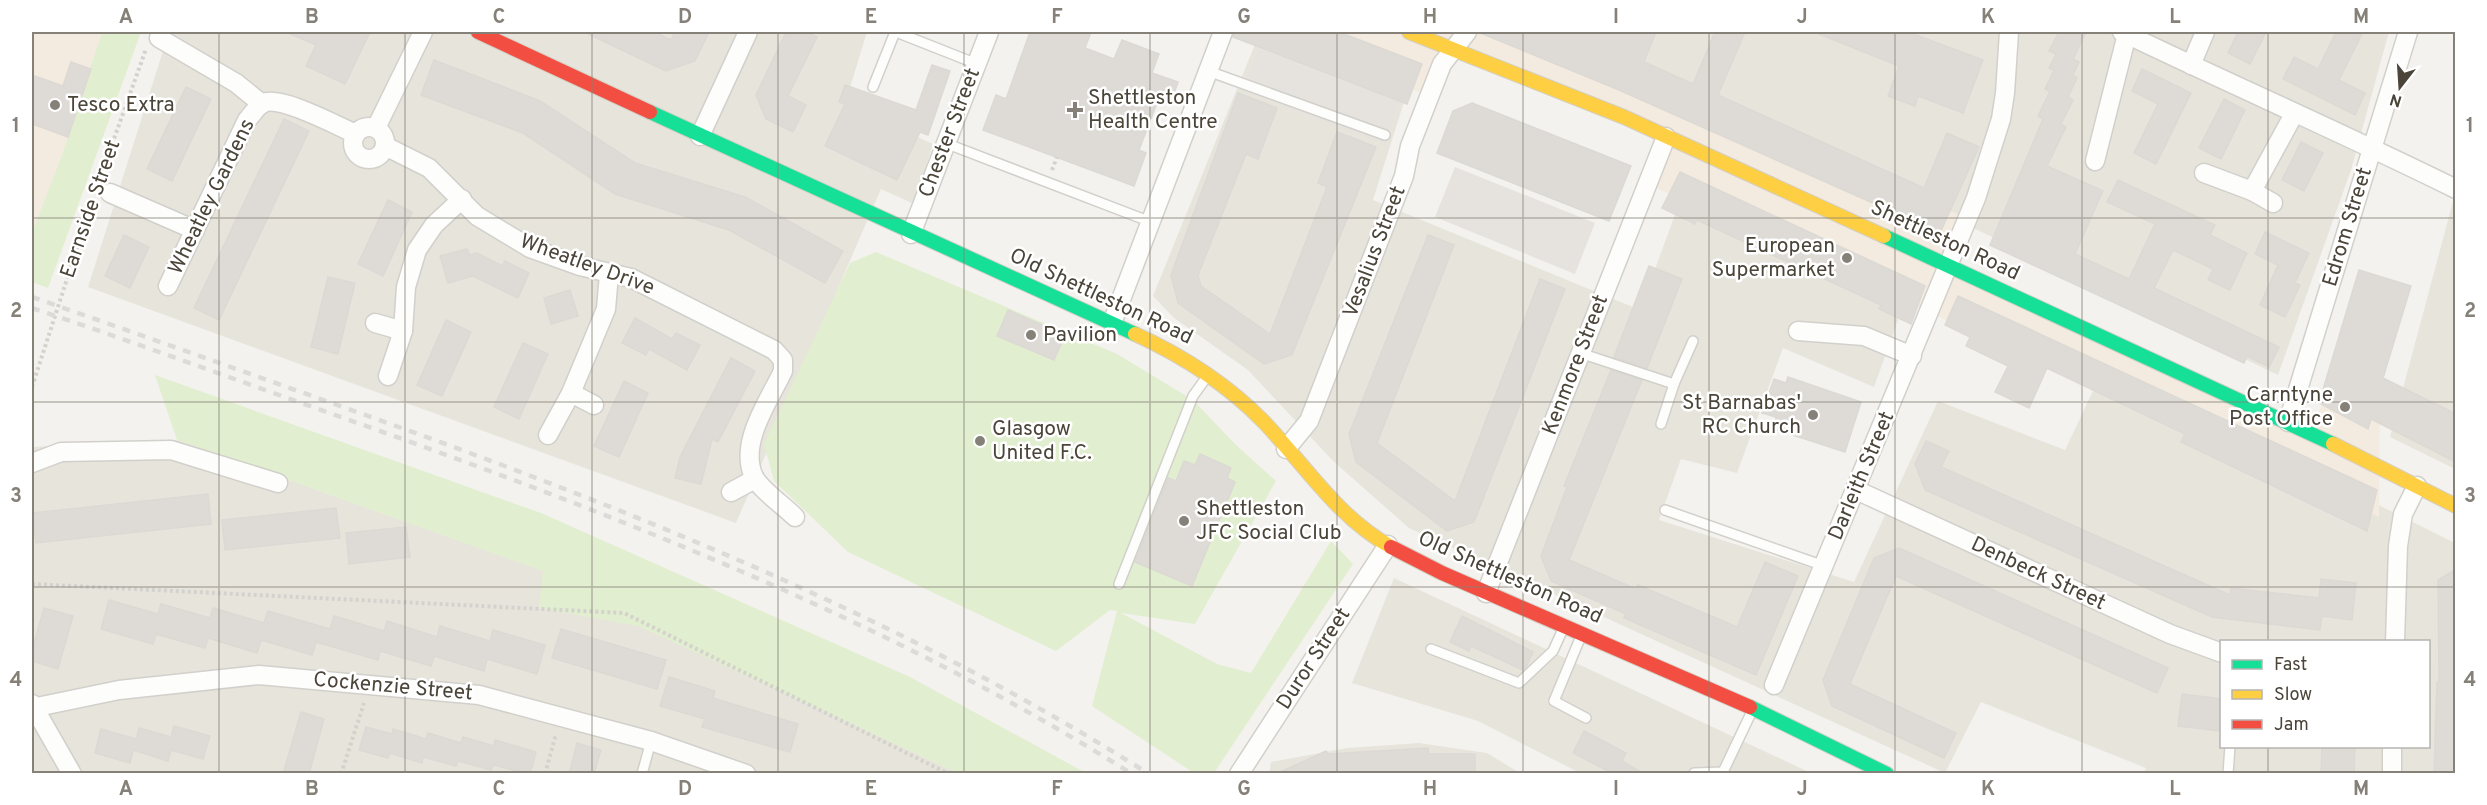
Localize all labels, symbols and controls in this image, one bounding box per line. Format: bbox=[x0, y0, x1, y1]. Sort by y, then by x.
text: A bbox=[119, 5, 133, 31]
text: B bbox=[305, 5, 319, 31]
text: C bbox=[493, 5, 505, 31]
text: D bbox=[678, 5, 692, 31]
text: E bbox=[865, 5, 877, 31]
text: F bbox=[1051, 5, 1063, 31]
text: G bbox=[1237, 5, 1251, 31]
text: H bbox=[1423, 5, 1437, 31]
text: I bbox=[1613, 5, 1619, 31]
text: J bbox=[1796, 5, 1808, 31]
text: K bbox=[1981, 5, 1995, 31]
text: L bbox=[2169, 5, 2181, 31]
text: M bbox=[2353, 5, 2369, 31]
north arrow bbox=[2370, 57, 2430, 117]
street label: Chester Street bbox=[913, 64, 987, 202]
place label: Shettleston Health Centre bbox=[1088, 85, 1218, 136]
text: N bbox=[2388, 88, 2405, 111]
place label: Tesco Extra bbox=[67, 92, 175, 119]
marker: Tesco Extra bbox=[48, 98, 62, 112]
marker: Shettleston Health Centre bbox=[1066, 101, 1084, 119]
text: 1 bbox=[12, 114, 20, 140]
text: 1 bbox=[2466, 114, 2474, 140]
street label: Wheatley Gardens bbox=[163, 115, 261, 279]
street label: Earnside Street bbox=[55, 136, 127, 282]
street label: Edrom Street bbox=[2317, 164, 2379, 290]
street label: Vesalius Street bbox=[1338, 182, 1412, 322]
street label: Shettleston Road bbox=[1866, 195, 2024, 287]
street label: Wheatley Drive bbox=[516, 228, 658, 302]
place label: European Supermarket bbox=[1712, 233, 1835, 284]
street label: Old Shettleston Road bbox=[1005, 243, 1197, 351]
marker: European Supermarket bbox=[1840, 251, 1854, 265]
street label: Kenmore Street bbox=[1537, 291, 1615, 439]
text: 2 bbox=[10, 299, 22, 325]
text: 2 bbox=[2464, 299, 2476, 325]
place label: Pavilion bbox=[1043, 322, 1117, 349]
marker: Pavilion bbox=[1024, 328, 1038, 342]
place label: Carntyne Post Office bbox=[2229, 382, 2333, 433]
place label: St Barnabas' RC Church bbox=[1682, 390, 1801, 441]
marker: Carntyne Post Office bbox=[2338, 400, 2352, 414]
street label: Darleith Street bbox=[1823, 407, 1901, 545]
marker: St Barnabas' RC Church bbox=[1806, 408, 1820, 422]
place label: Glasgow United F.C. bbox=[992, 416, 1092, 467]
marker: Glasgow United F.C. bbox=[973, 434, 987, 448]
text: 3 bbox=[10, 484, 22, 510]
text: 3 bbox=[2464, 484, 2476, 510]
place label: Shettleston JFC Social Club bbox=[1196, 496, 1341, 547]
marker: Shettleston JFC Social Club bbox=[1177, 514, 1191, 528]
street label: Old Shettleston Road bbox=[1413, 525, 1607, 631]
street label: Denbeck Street bbox=[1966, 531, 2110, 617]
street label: Duror Street bbox=[1271, 603, 1357, 715]
legend bbox=[2220, 640, 2430, 748]
text: Fast bbox=[2274, 654, 2307, 677]
street label: Cockenzie Street bbox=[312, 667, 474, 707]
text: 4 bbox=[10, 668, 22, 694]
text: 4 bbox=[2464, 668, 2476, 694]
text: Slow bbox=[2274, 684, 2312, 707]
text: Jam bbox=[2274, 714, 2309, 737]
text: A bbox=[119, 777, 133, 803]
text: B bbox=[305, 777, 319, 803]
text: C bbox=[493, 777, 505, 803]
text: D bbox=[678, 777, 692, 803]
text: E bbox=[865, 777, 877, 803]
text: F bbox=[1051, 777, 1063, 803]
text: G bbox=[1237, 777, 1251, 803]
text: H bbox=[1423, 777, 1437, 803]
text: I bbox=[1613, 777, 1619, 803]
text: J bbox=[1796, 777, 1808, 803]
text: K bbox=[1981, 777, 1995, 803]
text: L bbox=[2169, 777, 2181, 803]
text: M bbox=[2353, 777, 2369, 803]

